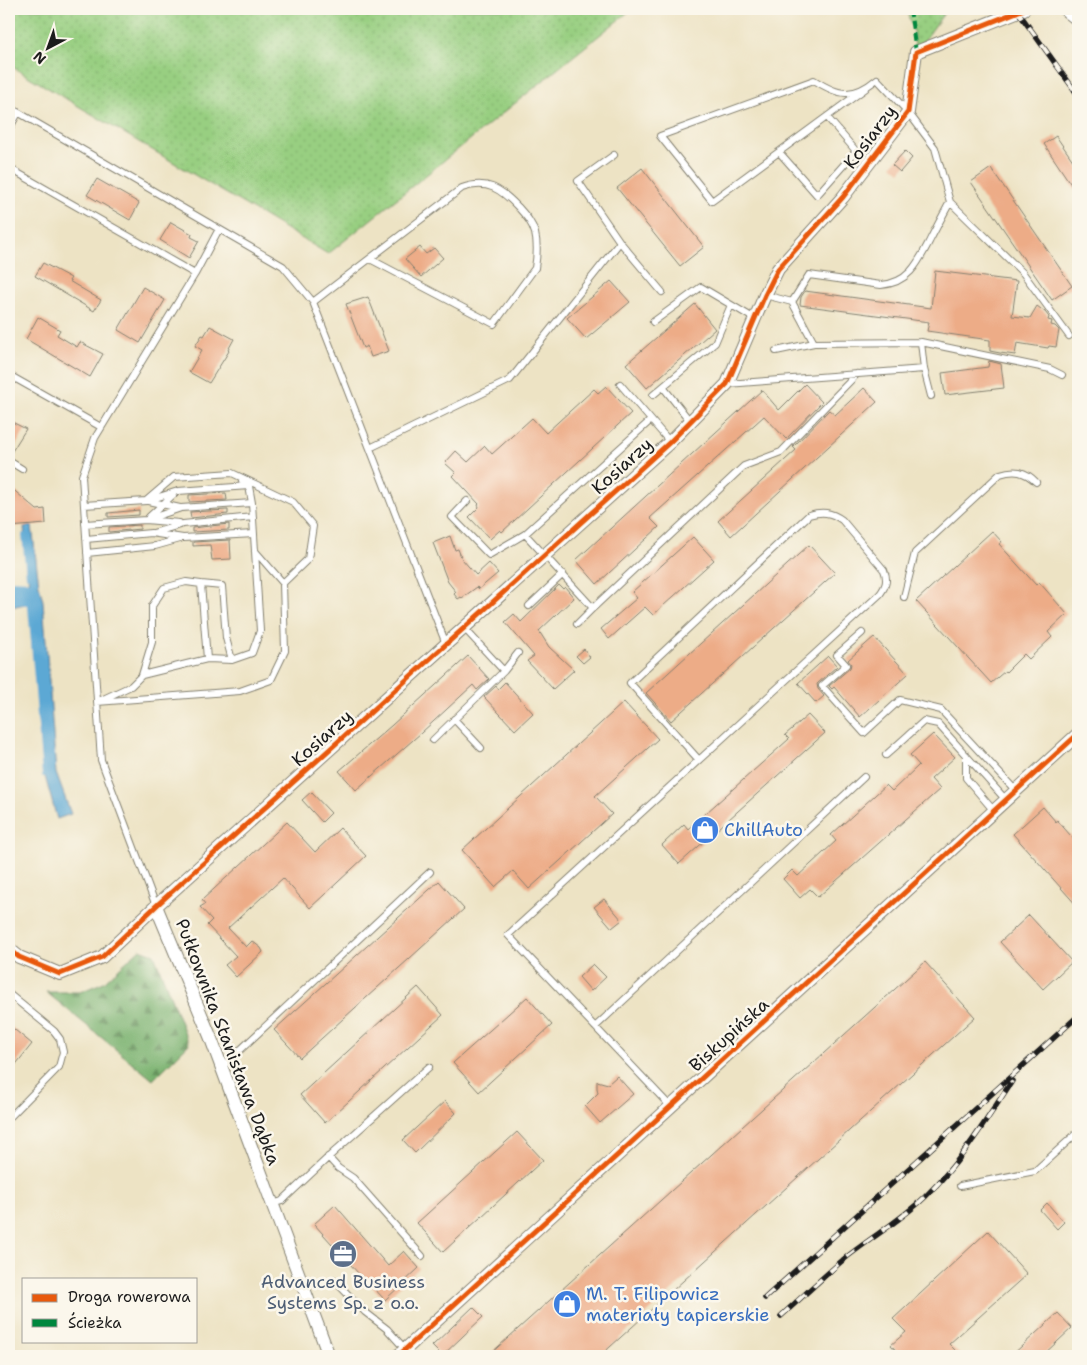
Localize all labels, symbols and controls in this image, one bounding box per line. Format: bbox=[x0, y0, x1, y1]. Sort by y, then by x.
north arrow bbox=[22, 22, 72, 72]
text: N bbox=[29, 47, 50, 68]
street label: Kosiarzy bbox=[838, 100, 902, 174]
street label: Kosiarzy bbox=[586, 432, 658, 500]
street label: Kosiarzy bbox=[286, 704, 358, 772]
shop icon: ChillAuto bbox=[690, 815, 720, 845]
place label: ChillAuto bbox=[724, 818, 803, 842]
street label: Pułkownika Stanisława Dąbka bbox=[170, 915, 286, 1169]
street label: Biskupińska bbox=[684, 993, 774, 1077]
office icon: Advanced Business Systems Sp. z o.o. bbox=[328, 1239, 358, 1269]
place label: Advanced Business Systems Sp. z o.o. bbox=[261, 1270, 425, 1315]
legend bbox=[22, 1278, 198, 1342]
place label: M. T. Filipowicz materiały tapicerskie bbox=[586, 1282, 769, 1327]
text: Droga rowerowa bbox=[68, 1287, 191, 1307]
shop icon: M. T. Filipowicz materiały tapicerskie bbox=[552, 1289, 582, 1319]
text: Ścieżka bbox=[68, 1312, 122, 1333]

